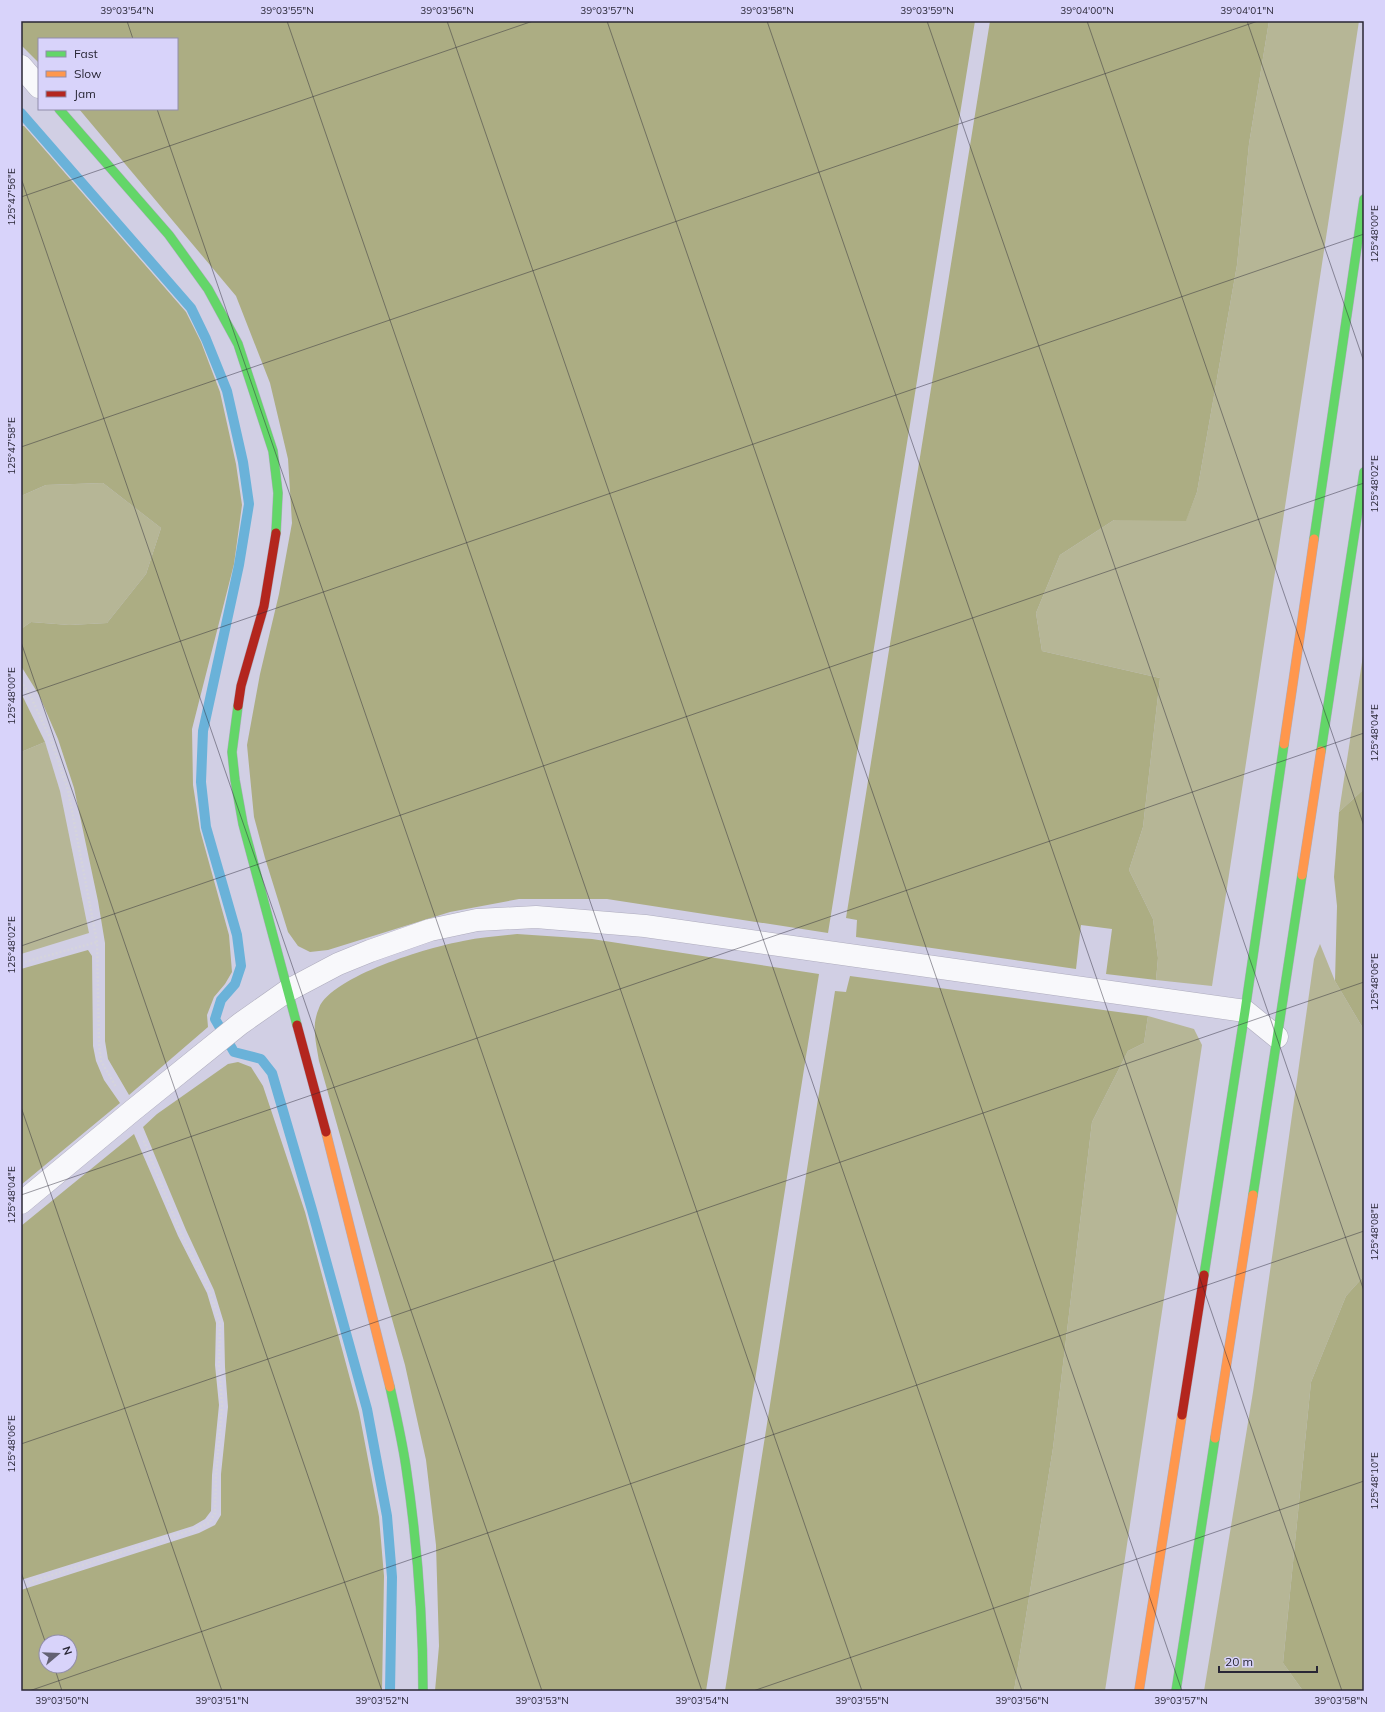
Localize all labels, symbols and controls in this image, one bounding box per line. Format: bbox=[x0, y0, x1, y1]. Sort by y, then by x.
text: 39°03'54"N bbox=[100, 4, 154, 17]
text: 39°03'55"N bbox=[260, 4, 314, 17]
text: 39°03'56"N bbox=[420, 4, 474, 17]
text: 39°03'57"N bbox=[580, 4, 634, 17]
text: 39°03'58"N bbox=[740, 4, 794, 17]
text: 39°03'59"N bbox=[900, 4, 954, 17]
text: 39°04'00"N bbox=[1060, 4, 1114, 17]
text: 39°04'01"N bbox=[1220, 4, 1274, 17]
legend bbox=[38, 38, 178, 110]
text: Fast bbox=[74, 46, 98, 61]
text: Slow bbox=[74, 66, 102, 81]
text: Jam bbox=[74, 86, 96, 101]
text: 125°47'56"E bbox=[5, 168, 18, 226]
text: 125°48'00"E bbox=[1368, 205, 1381, 263]
text: 125°47'58"E bbox=[5, 417, 18, 475]
text: 125°48'02"E bbox=[1368, 455, 1381, 513]
text: 125°48'00"E bbox=[5, 667, 18, 725]
text: 125°48'04"E bbox=[1368, 704, 1381, 762]
text: 125°48'02"E bbox=[5, 916, 18, 974]
text: 125°48'06"E bbox=[1368, 953, 1381, 1011]
text: 125°48'04"E bbox=[5, 1166, 18, 1224]
text: 125°48'08"E bbox=[1368, 1203, 1381, 1261]
text: 125°48'06"E bbox=[5, 1415, 18, 1473]
text: 125°48'10"E bbox=[1368, 1452, 1381, 1510]
north arrow bbox=[38, 1634, 78, 1674]
text: N bbox=[59, 1645, 75, 1657]
scale bar bbox=[1219, 1648, 1317, 1674]
text: 20 m bbox=[1225, 1654, 1253, 1669]
text: 39°03'50"N bbox=[35, 1694, 89, 1707]
text: 39°03'51"N bbox=[195, 1694, 249, 1707]
text: 39°03'52"N bbox=[355, 1694, 409, 1707]
text: 39°03'53"N bbox=[515, 1694, 569, 1707]
text: 39°03'54"N bbox=[675, 1694, 729, 1707]
text: 39°03'55"N bbox=[835, 1694, 889, 1707]
text: 39°03'56"N bbox=[995, 1694, 1049, 1707]
text: 39°03'57"N bbox=[1154, 1694, 1208, 1707]
text: 39°03'58"N bbox=[1314, 1694, 1368, 1707]

